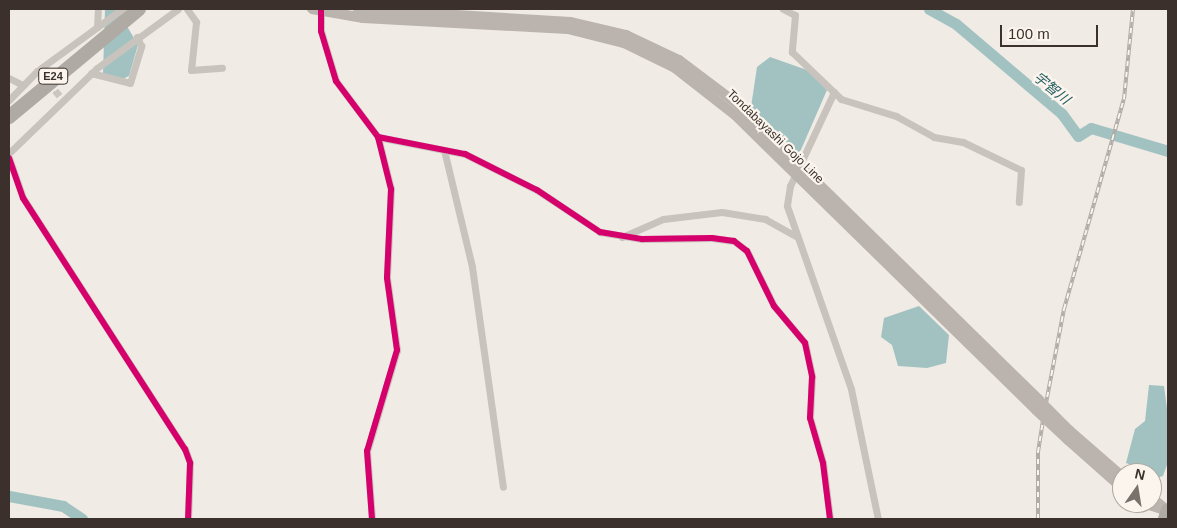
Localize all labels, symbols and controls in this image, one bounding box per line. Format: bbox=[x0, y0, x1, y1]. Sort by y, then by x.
scale bar bbox=[1002, 15, 1100, 47]
text: 100 m bbox=[1008, 25, 1050, 42]
road number: E24 bbox=[38, 68, 68, 84]
water label: 宇智川 bbox=[1030, 68, 1074, 108]
street label: Tondabayashi Gojo Line bbox=[724, 87, 826, 187]
north arrow bbox=[1112, 463, 1162, 513]
text: N bbox=[1133, 465, 1147, 483]

